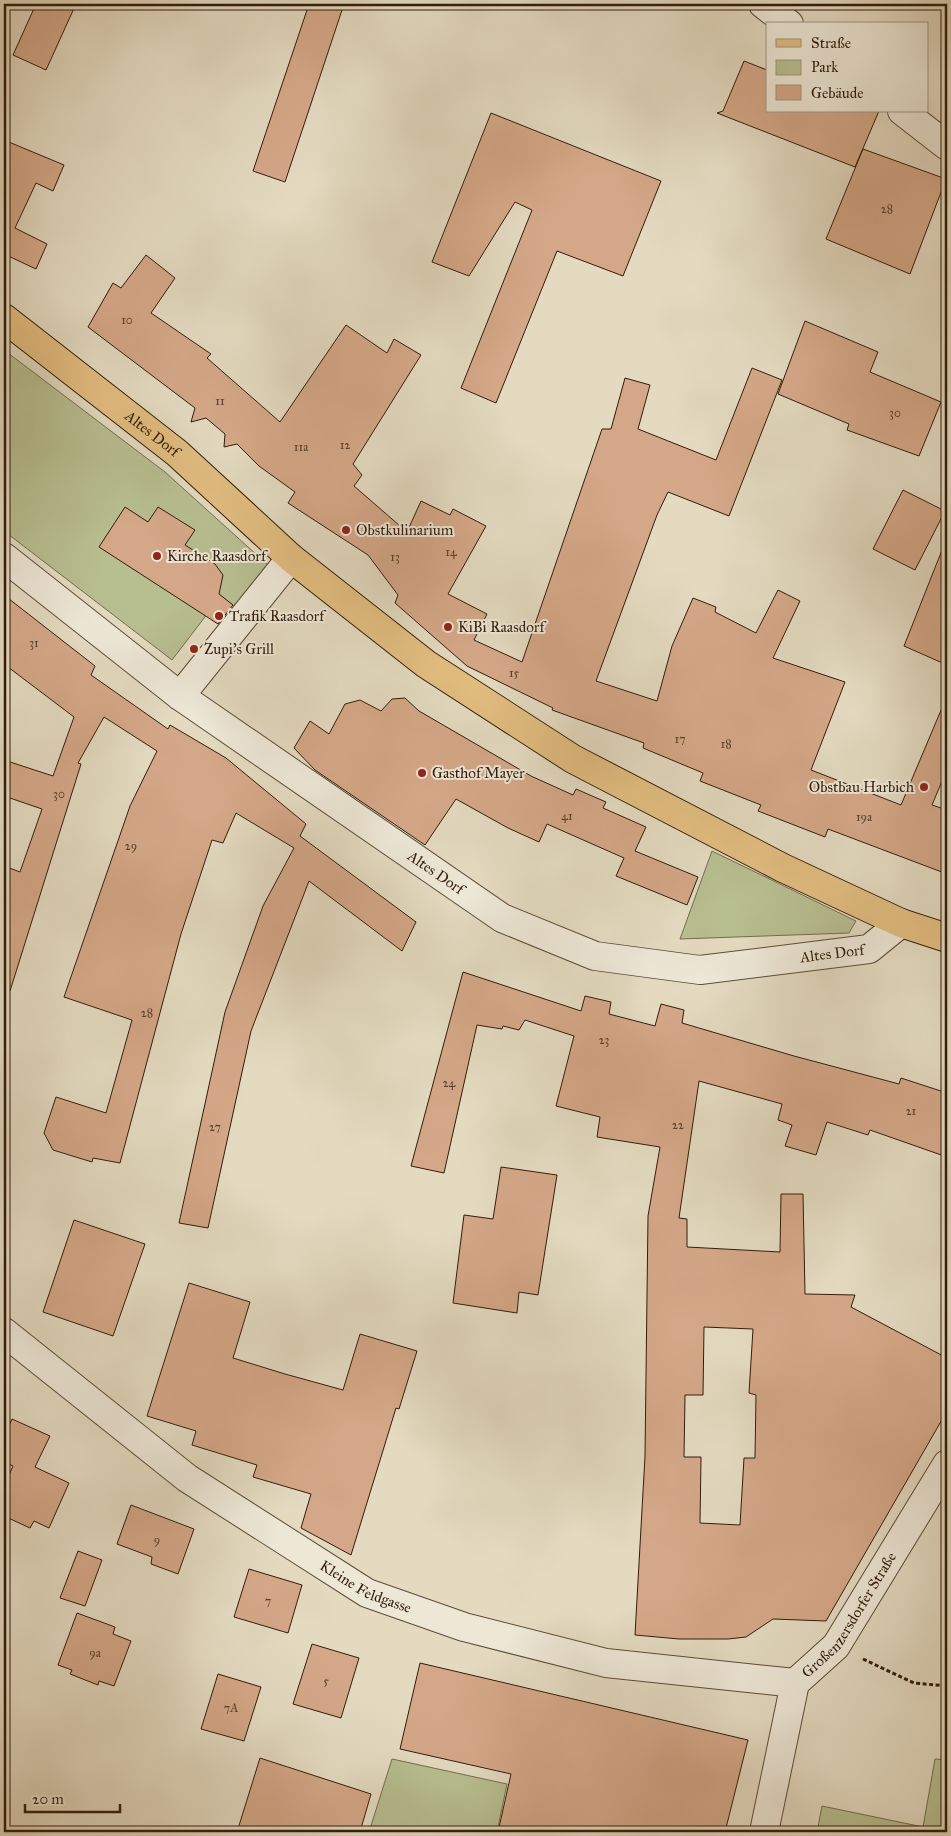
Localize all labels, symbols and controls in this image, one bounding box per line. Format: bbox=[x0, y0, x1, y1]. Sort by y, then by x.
legend bbox=[766, 22, 928, 112]
text: Straße bbox=[811, 34, 851, 52]
text: Park bbox=[811, 58, 838, 76]
text: Gebäude bbox=[811, 84, 864, 102]
house number: 28 bbox=[881, 202, 893, 216]
house number: 10 bbox=[121, 313, 133, 327]
house number: 11 bbox=[215, 394, 225, 408]
street label: Altes Dorf bbox=[120, 406, 186, 462]
house number: 30 bbox=[889, 406, 901, 420]
house number: 12 bbox=[340, 438, 350, 452]
house number: 11a bbox=[294, 440, 309, 454]
place label: Obstkulinarium bbox=[356, 521, 454, 539]
marker: Obstkulinarium bbox=[340, 524, 352, 536]
house number: 14 bbox=[445, 545, 457, 559]
place label: Kirche Raasdorf bbox=[167, 547, 269, 565]
marker: Kirche Raasdorf bbox=[151, 550, 163, 562]
house number: 13 bbox=[390, 550, 400, 564]
place label: Trafik Raasdorf bbox=[229, 607, 327, 625]
marker: Trafik Raasdorf bbox=[213, 610, 225, 622]
place label: KiBi Raasdorf bbox=[458, 618, 547, 636]
marker: KiBi Raasdorf bbox=[442, 621, 454, 633]
house number: 31 bbox=[29, 636, 39, 650]
place label: Zupi’s Grill bbox=[204, 640, 275, 658]
marker: Zupi’s Grill bbox=[188, 643, 200, 655]
house number: 15 bbox=[509, 666, 520, 680]
house number: 17 bbox=[674, 732, 686, 746]
house number: 18 bbox=[720, 737, 732, 751]
place label: Gasthof Mayer bbox=[432, 764, 525, 782]
marker: Gasthof Mayer bbox=[416, 767, 428, 779]
place label: Obstbau Harbich bbox=[809, 778, 915, 796]
marker: Obstbau Harbich bbox=[918, 781, 930, 793]
house number: 30 bbox=[53, 787, 65, 801]
house number: 41 bbox=[561, 809, 573, 823]
house number: 19a bbox=[856, 810, 873, 824]
house number: 29 bbox=[125, 839, 137, 853]
street label: Altes Dorf bbox=[403, 846, 470, 900]
street label: Altes Dorf bbox=[798, 940, 868, 967]
house number: 28 bbox=[141, 1006, 153, 1020]
house number: 23 bbox=[599, 1033, 610, 1047]
house number: 24 bbox=[443, 1076, 456, 1090]
house number: 21 bbox=[906, 1104, 917, 1118]
house number: 22 bbox=[672, 1118, 684, 1132]
house number: 27 bbox=[209, 1120, 221, 1134]
house number: 9 bbox=[154, 1533, 160, 1547]
street label: Großenzersdorfer Straße bbox=[798, 1549, 900, 1682]
street label: Kleine Feldgasse bbox=[317, 1556, 414, 1617]
house number: 7 bbox=[265, 1594, 271, 1608]
house number: 9a bbox=[89, 1646, 102, 1660]
house number: 5 bbox=[323, 1674, 329, 1688]
house number: 7A bbox=[224, 1701, 238, 1715]
scale bar bbox=[25, 1781, 120, 1813]
text: 20 m bbox=[32, 1790, 64, 1808]

